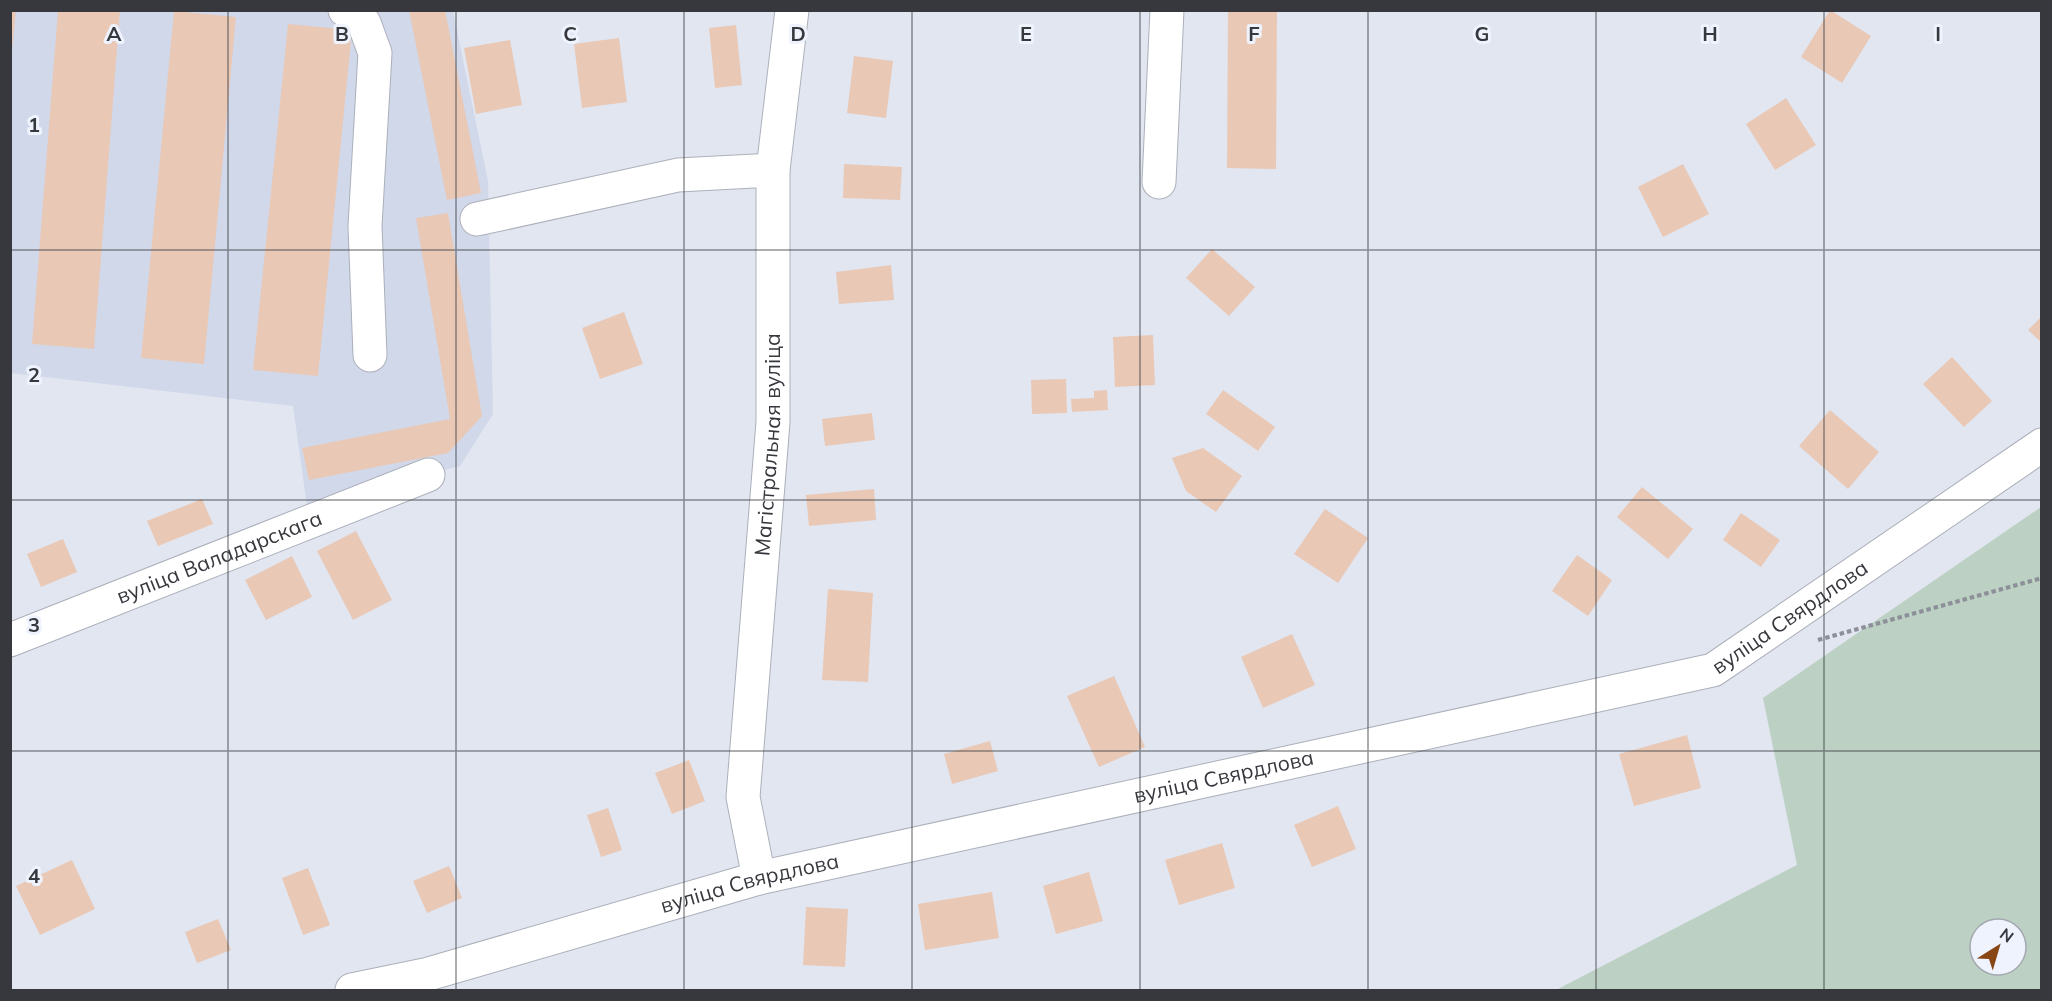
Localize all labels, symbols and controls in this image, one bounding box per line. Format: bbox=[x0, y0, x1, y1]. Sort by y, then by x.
text: A bbox=[107, 21, 122, 46]
text: B bbox=[335, 21, 349, 46]
text: C bbox=[563, 21, 577, 46]
text: D bbox=[790, 21, 806, 46]
text: E bbox=[1020, 21, 1032, 46]
text: F bbox=[1248, 21, 1260, 46]
text: G bbox=[1475, 21, 1489, 46]
text: H bbox=[1702, 21, 1718, 46]
text: I bbox=[1935, 21, 1941, 46]
text: 1 bbox=[28, 112, 40, 137]
street label: Магістральная вуліца bbox=[748, 333, 785, 557]
text: 2 bbox=[28, 362, 40, 387]
street label: вуліца Валадарскага bbox=[112, 504, 325, 609]
street label: вуліца Свярдлова bbox=[1706, 554, 1872, 679]
text: 3 bbox=[28, 612, 40, 637]
street label: вуліца Свярдлова bbox=[1131, 743, 1316, 808]
street label: вуліца Свярдлова bbox=[657, 847, 841, 918]
text: 4 bbox=[28, 863, 40, 888]
north arrow bbox=[1968, 917, 2028, 977]
text: N bbox=[1996, 923, 2018, 947]

